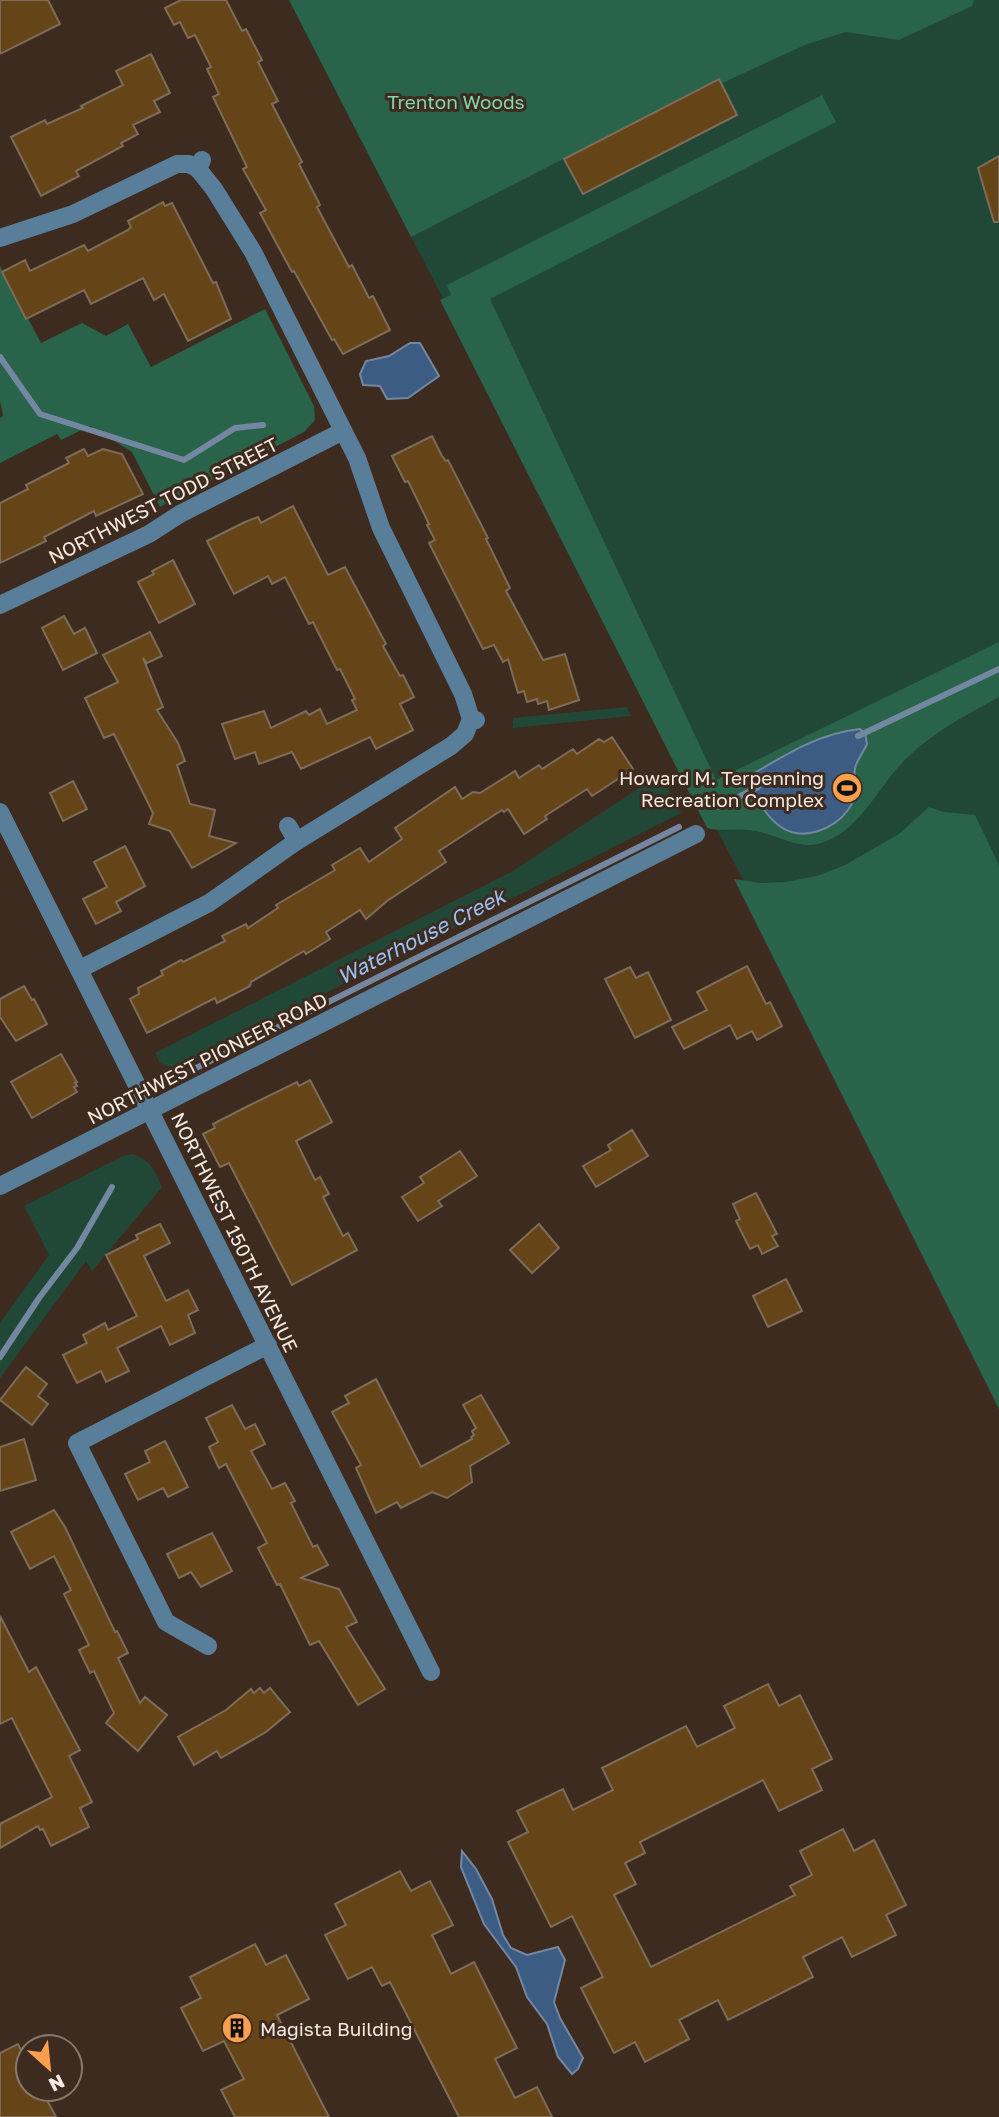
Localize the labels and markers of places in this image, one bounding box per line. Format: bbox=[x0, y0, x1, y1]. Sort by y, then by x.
place label: Howard M. Terpenning Recreation Complex bbox=[619, 766, 824, 811]
sports icon: Howard M. Terpenning Recreation Complex bbox=[830, 771, 864, 805]
building icon: Magista Building bbox=[220, 2011, 254, 2045]
place label: Magista Building bbox=[260, 2017, 412, 2040]

